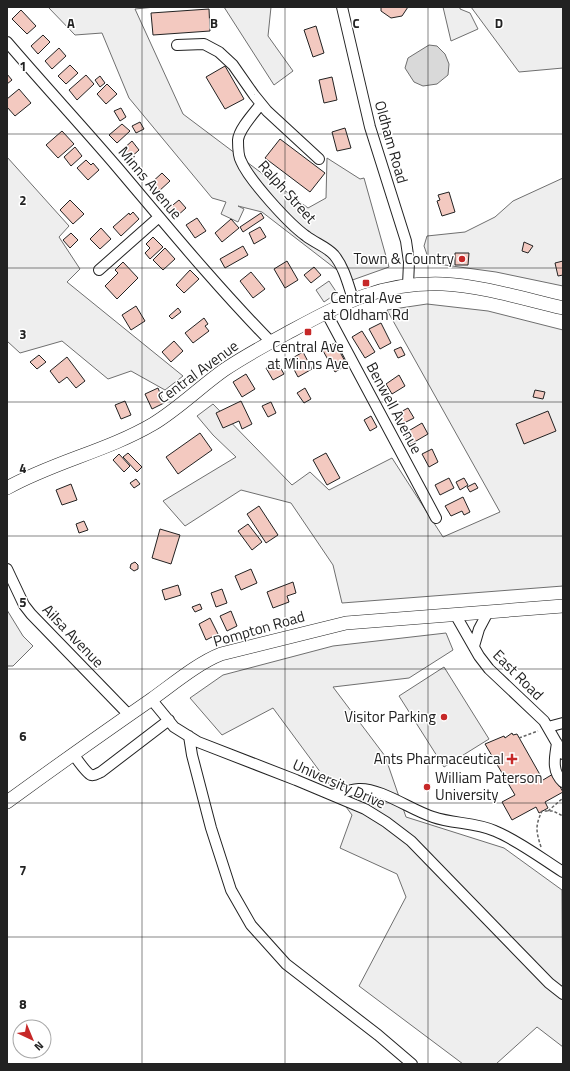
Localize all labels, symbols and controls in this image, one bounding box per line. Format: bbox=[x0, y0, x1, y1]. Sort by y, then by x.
text: A bbox=[67, 13, 75, 33]
text: B bbox=[210, 13, 218, 33]
text: C bbox=[352, 13, 360, 33]
text: D bbox=[495, 13, 503, 33]
text: 1 bbox=[19, 56, 27, 76]
street label: Oldham Road bbox=[369, 98, 414, 186]
street label: Minns Avenue bbox=[113, 141, 188, 224]
street label: Ralph Street bbox=[253, 155, 323, 229]
text: 2 bbox=[19, 190, 27, 210]
place label: Town & Country bbox=[354, 247, 454, 270]
marker: Town & Country bbox=[457, 254, 467, 264]
marker: Central Ave at Oldham Rd bbox=[361, 278, 371, 288]
place label: Central Ave at Oldham Rd bbox=[323, 286, 409, 326]
text: 3 bbox=[19, 324, 27, 344]
marker: Central Ave at Minns Ave bbox=[303, 327, 313, 337]
street label: Central Avenue bbox=[152, 334, 243, 409]
place label: Central Ave at Minns Ave bbox=[267, 335, 349, 375]
street label: Benwell Avenue bbox=[361, 358, 428, 458]
text: 4 bbox=[19, 458, 27, 478]
text: 5 bbox=[19, 592, 27, 612]
street label: Ailsa Avenue bbox=[37, 599, 110, 673]
street label: Pompton Road bbox=[210, 604, 307, 653]
street label: East Road bbox=[488, 644, 549, 705]
place label: Visitor Parking bbox=[344, 705, 436, 728]
marker: Visitor Parking bbox=[439, 712, 449, 722]
text: 6 bbox=[19, 726, 27, 746]
place label: Ants Pharmaceutical bbox=[374, 747, 504, 770]
street label: University Drive bbox=[289, 753, 389, 814]
marker: Ants Pharmaceutical bbox=[507, 754, 517, 764]
place label: William Paterson University bbox=[435, 766, 542, 806]
marker: William Paterson University bbox=[422, 782, 432, 792]
text: 7 bbox=[19, 860, 27, 880]
text: 8 bbox=[19, 994, 27, 1014]
north arrow bbox=[12, 1019, 52, 1059]
text: N bbox=[31, 1038, 47, 1055]

